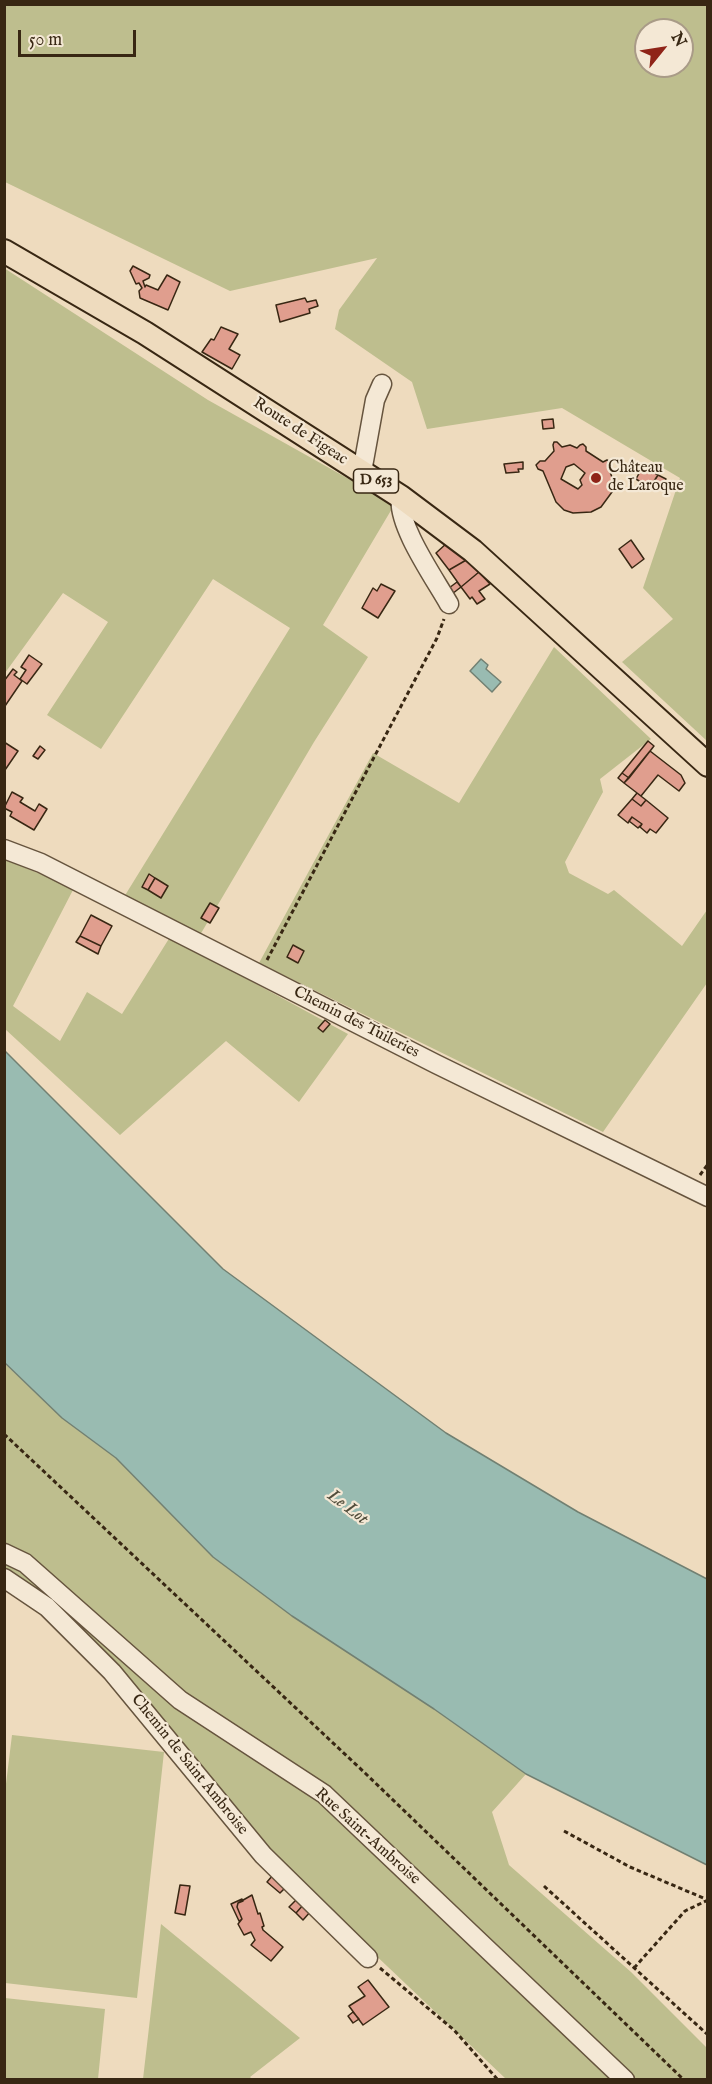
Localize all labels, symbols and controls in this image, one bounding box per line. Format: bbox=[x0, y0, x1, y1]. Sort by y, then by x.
scale bar bbox=[21, 18, 140, 56]
north arrow bbox=[634, 18, 694, 78]
text: 50 m bbox=[29, 29, 62, 52]
text: N bbox=[666, 29, 690, 51]
street label: Route de Figeac bbox=[249, 394, 351, 470]
place label: Château de Laroque bbox=[608, 459, 684, 497]
road number: D 653 bbox=[354, 469, 398, 493]
marker: Château de Laroque bbox=[589, 471, 603, 485]
street label: Chemin des Tuileries bbox=[290, 983, 422, 1063]
water label: Le Lot bbox=[322, 1486, 372, 1530]
street label: Chemin de Saint Ambroise bbox=[126, 1691, 252, 1839]
street label: Rue Saint-Ambroise bbox=[310, 1785, 424, 1889]

